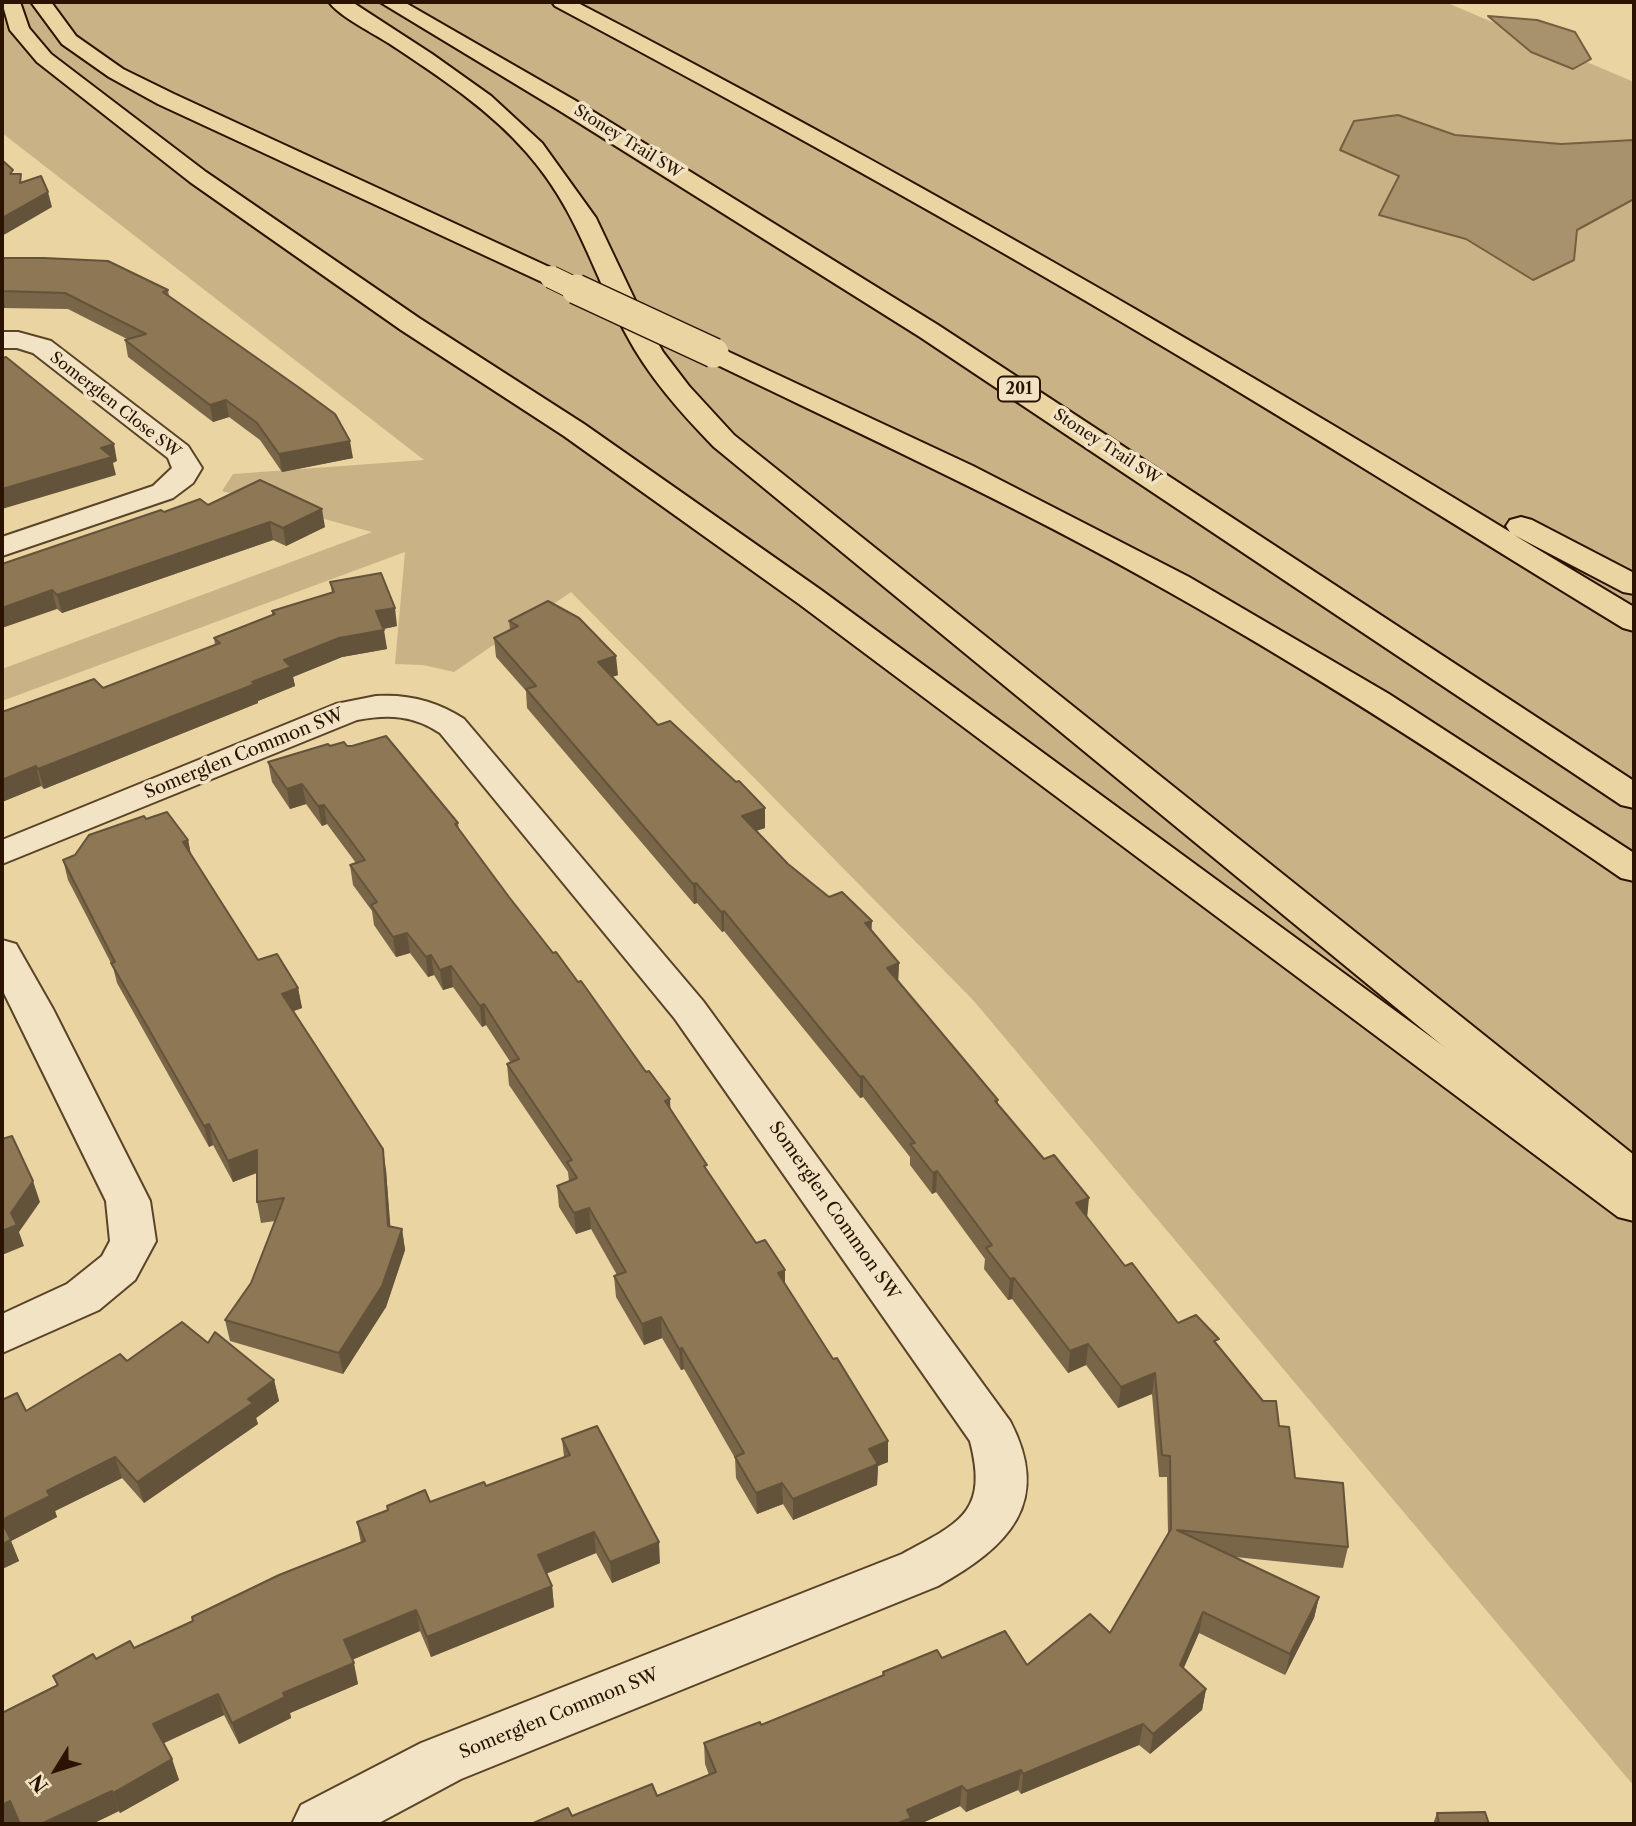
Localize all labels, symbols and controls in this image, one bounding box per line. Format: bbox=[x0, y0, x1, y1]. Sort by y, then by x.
street label: Stoney Trail SW bbox=[570, 101, 686, 183]
street label: Somerglen Close SW bbox=[46, 348, 184, 462]
road number: 201 bbox=[998, 376, 1040, 402]
street label: Stoney Trail SW bbox=[1050, 405, 1164, 489]
street label: Somerglen Common SW bbox=[141, 704, 347, 804]
street label: Somerglen Common SW bbox=[764, 1118, 904, 1304]
street label: Somerglen Common SW bbox=[456, 1664, 662, 1764]
north arrow bbox=[21, 1735, 91, 1805]
text: N bbox=[25, 1770, 53, 1797]

